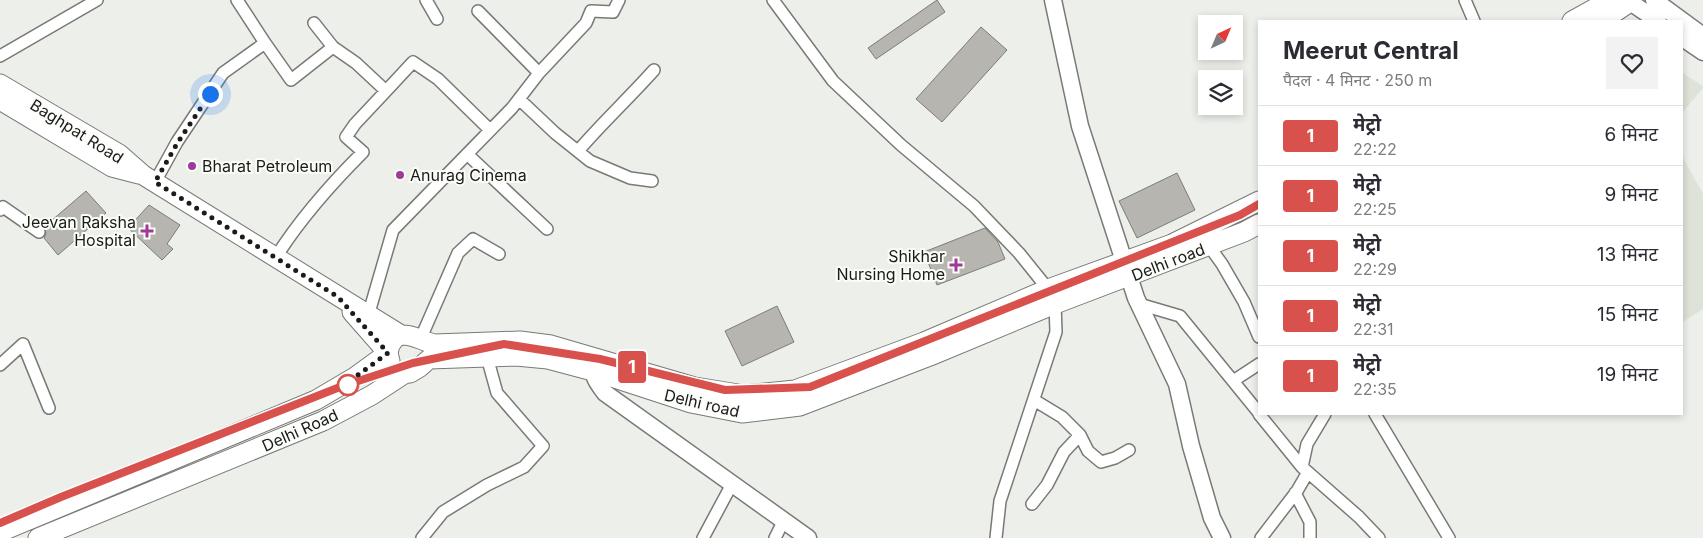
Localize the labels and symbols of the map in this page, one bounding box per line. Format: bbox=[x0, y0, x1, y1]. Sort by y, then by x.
north arrow bbox=[1198, 15, 1242, 60]
your location bbox=[198, 82, 223, 107]
street label: Baghpat Road bbox=[27, 94, 127, 168]
place label: Bharat Petroleum bbox=[202, 156, 332, 176]
marker: Bharat Petroleum bbox=[186, 160, 198, 172]
place label: Anurag Cinema bbox=[410, 165, 527, 185]
marker: Anurag Cinema bbox=[394, 169, 406, 181]
place label: Jeevan Raksha Hospital bbox=[22, 212, 136, 250]
marker: Jeevan Raksha Hospital bbox=[140, 224, 154, 238]
street label: Delhi road bbox=[1129, 239, 1207, 285]
place label: Shikhar Nursing Home bbox=[837, 246, 945, 284]
marker: Shikhar Nursing Home bbox=[949, 258, 963, 272]
line badge: 1 bbox=[616, 351, 648, 383]
unlabelled marker bbox=[337, 374, 359, 396]
street label: Delhi road bbox=[662, 385, 742, 421]
street label: Delhi Road bbox=[259, 404, 341, 456]

